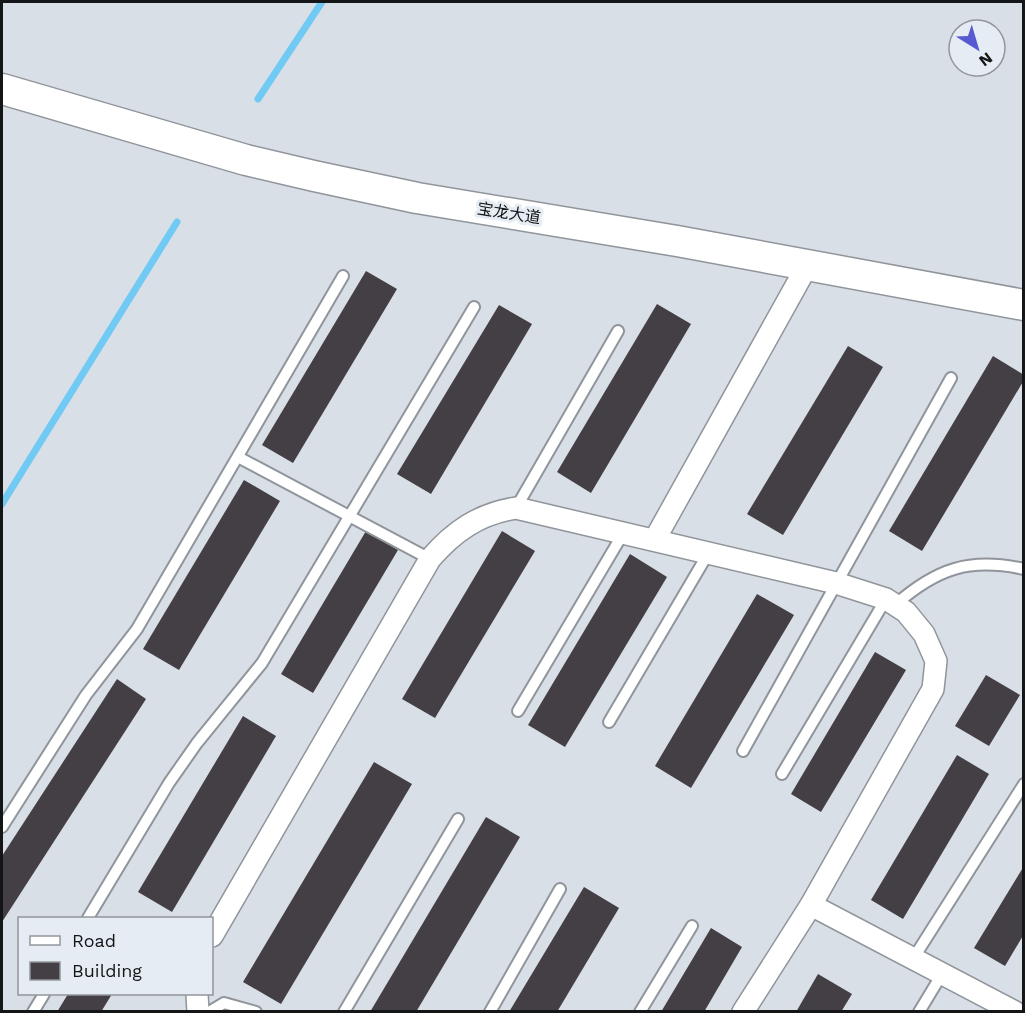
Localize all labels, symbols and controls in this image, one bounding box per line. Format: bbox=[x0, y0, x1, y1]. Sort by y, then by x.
north arrow bbox=[947, 18, 1007, 78]
text: N bbox=[975, 48, 996, 71]
street label: 宝龙大道 bbox=[476, 199, 542, 227]
legend bbox=[18, 917, 213, 995]
text: Road bbox=[72, 930, 116, 951]
text: Building bbox=[72, 960, 142, 981]

